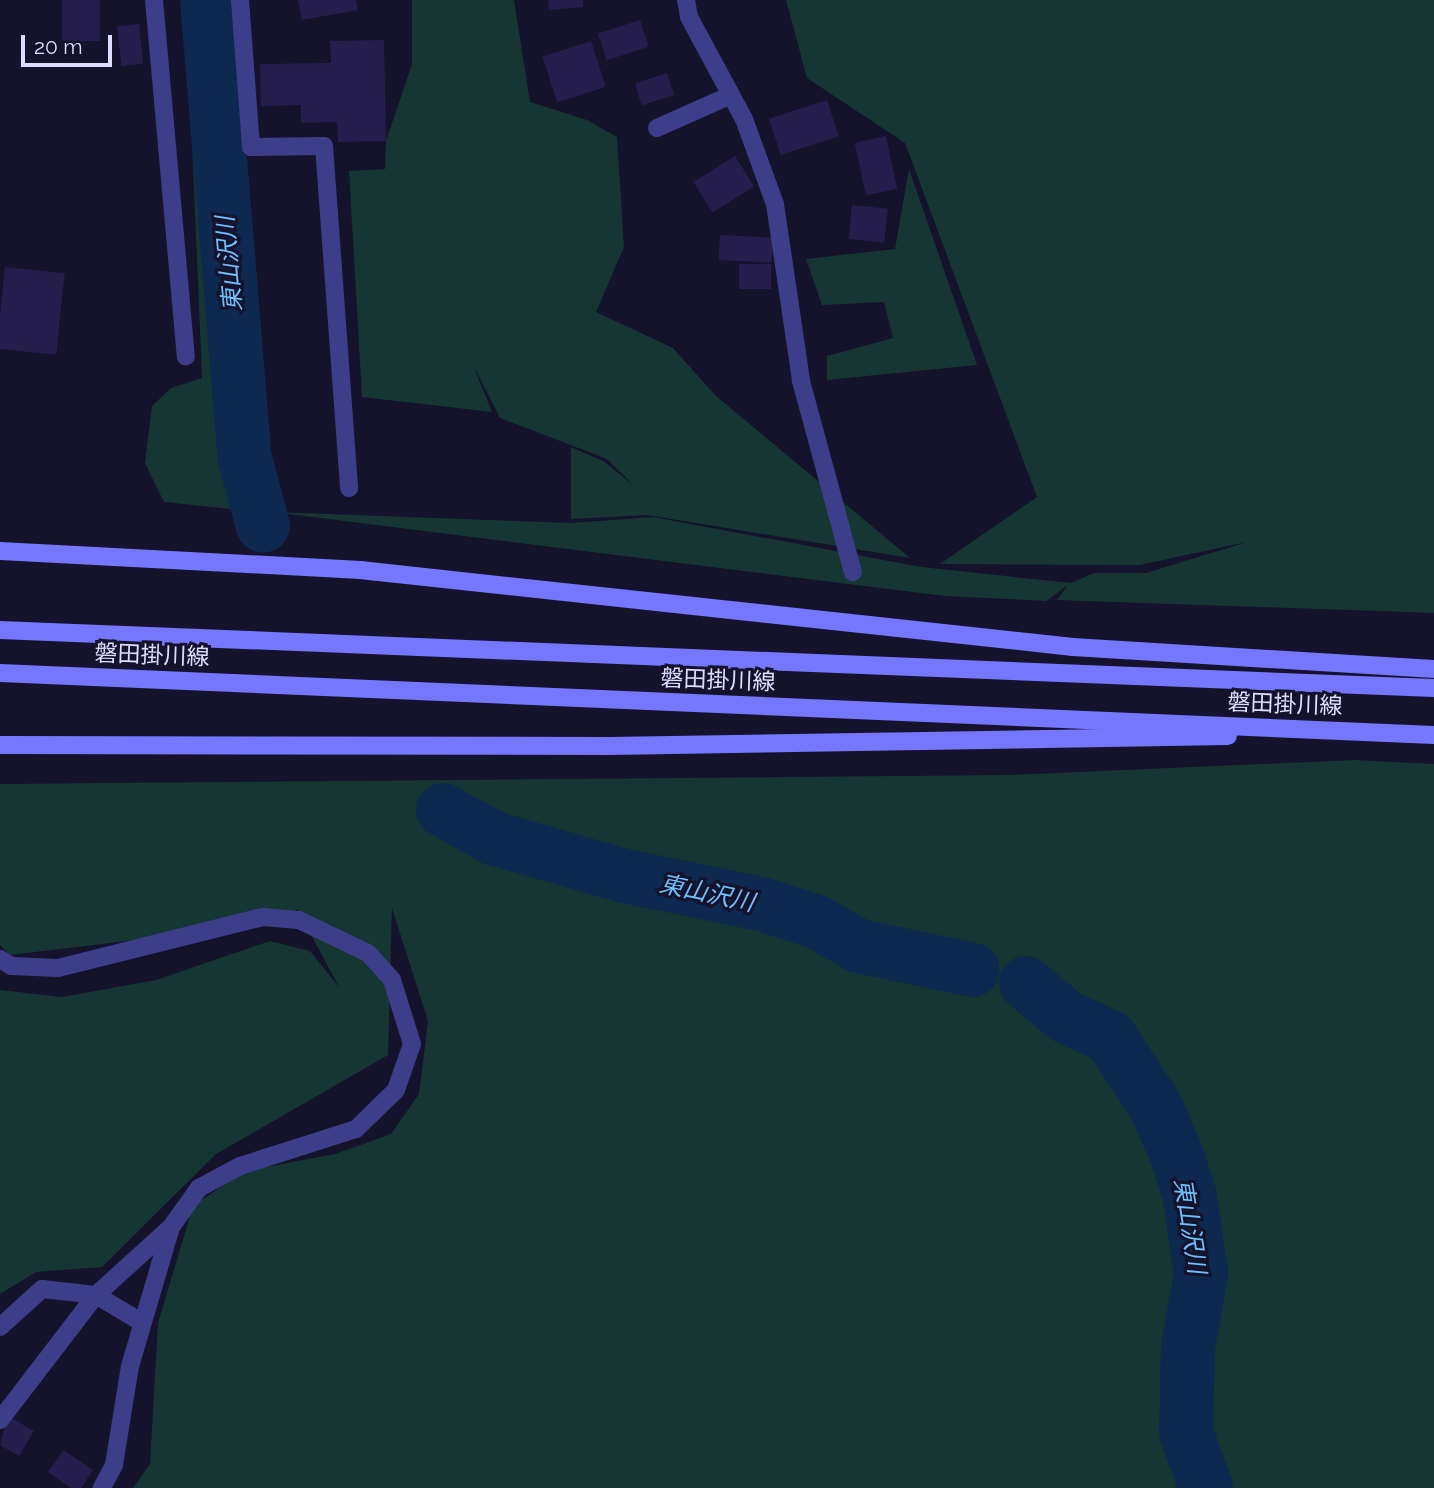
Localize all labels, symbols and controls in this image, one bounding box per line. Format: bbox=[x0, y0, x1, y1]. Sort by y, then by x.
scale bar bbox=[24, 21, 116, 65]
text: 20 m bbox=[34, 34, 82, 59]
water label: 東山沢川 bbox=[210, 215, 248, 313]
street label: 磐田掛川線 bbox=[94, 639, 210, 671]
street label: 磐田掛川線 bbox=[660, 664, 776, 696]
street label: 磐田掛川線 bbox=[1227, 688, 1343, 720]
water label: 東山沢川 bbox=[657, 869, 757, 917]
water label: 東山沢川 bbox=[1168, 1176, 1212, 1276]

